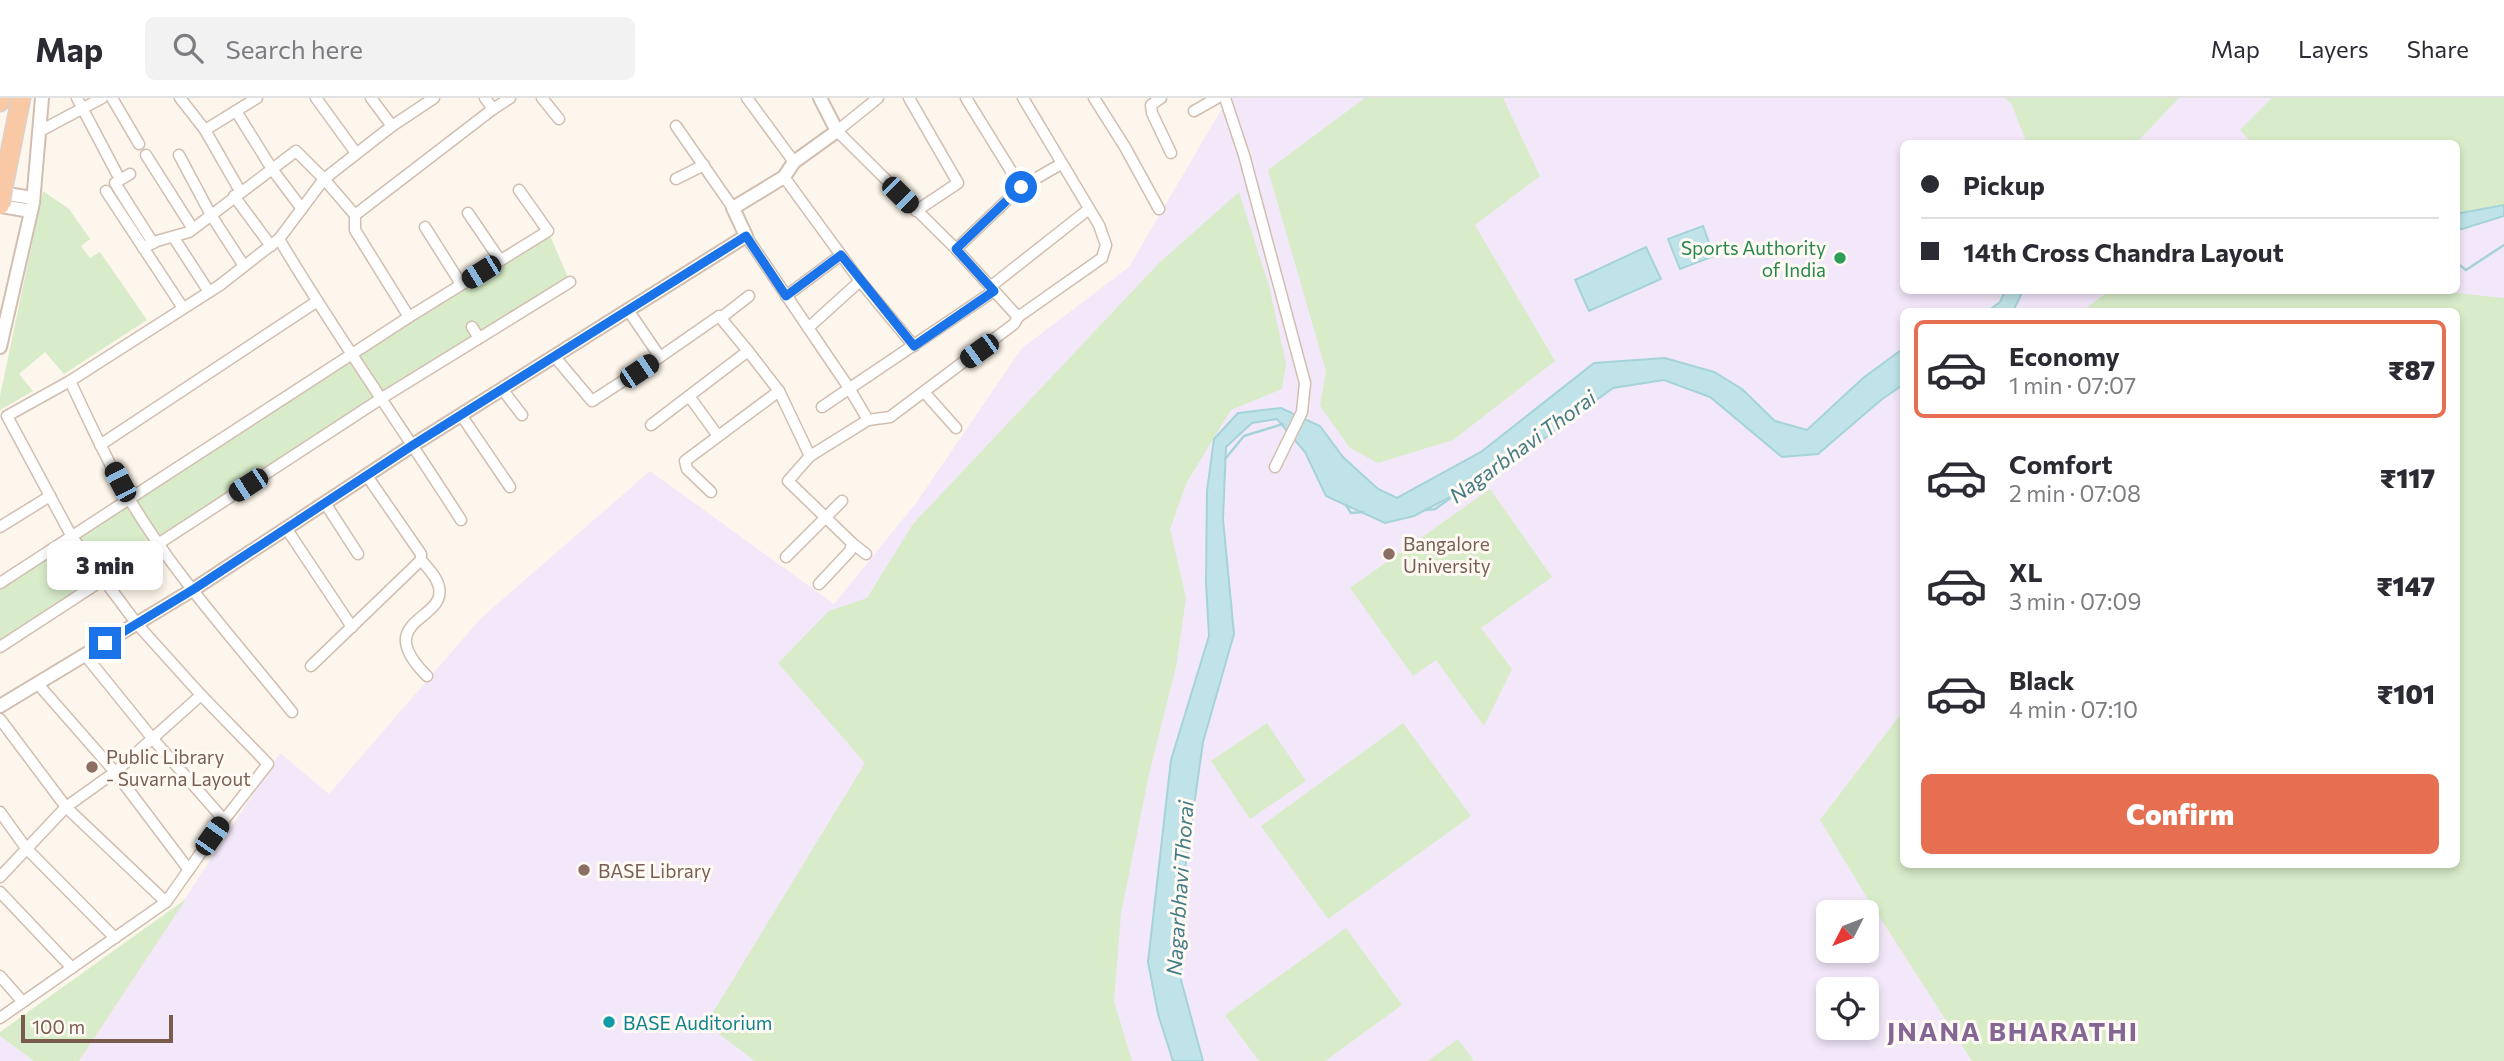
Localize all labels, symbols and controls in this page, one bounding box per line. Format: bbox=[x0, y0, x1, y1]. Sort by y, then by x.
search box bbox=[145, 17, 635, 80]
text: Map bbox=[35, 28, 103, 69]
icon: search bbox=[169, 29, 207, 67]
text: Search here bbox=[225, 33, 363, 64]
text: Map bbox=[2211, 34, 2260, 63]
text: Layers bbox=[2298, 34, 2369, 63]
text: Share bbox=[2407, 34, 2469, 63]
text: Pickup bbox=[1963, 169, 2045, 200]
route start bbox=[1005, 171, 1037, 203]
car bbox=[878, 173, 923, 217]
place label: Sports Authority of India bbox=[1681, 236, 1826, 281]
text: 14th Cross Chandra Layout bbox=[1963, 236, 2284, 267]
marker: Sports Authority of India bbox=[1832, 250, 1848, 266]
car bbox=[458, 252, 505, 292]
car bbox=[956, 330, 1003, 372]
icon: car bbox=[1925, 338, 1988, 401]
text: Economy bbox=[2009, 340, 2120, 371]
car bbox=[616, 351, 663, 391]
text: ₹87 bbox=[2388, 354, 2435, 385]
text: 1 min · 07:07 bbox=[2009, 371, 2136, 399]
water label: Nagarbhavi Thorai bbox=[1444, 384, 1601, 508]
icon: car bbox=[1925, 446, 1988, 509]
text: Comfort bbox=[2009, 448, 2112, 479]
car bbox=[101, 459, 140, 505]
text: ₹117 bbox=[2380, 462, 2435, 493]
car bbox=[225, 465, 272, 505]
text: 2 min · 07:08 bbox=[2009, 479, 2141, 507]
place label: Bangalore University bbox=[1403, 532, 1491, 577]
callout: 3 min bbox=[47, 542, 163, 590]
marker: Bangalore University bbox=[1381, 546, 1397, 562]
text: 3 min bbox=[76, 551, 134, 579]
icon: car bbox=[1925, 554, 1988, 617]
text: XL bbox=[2009, 556, 2043, 587]
text: ₹147 bbox=[2376, 570, 2435, 601]
text: 3 min · 07:09 bbox=[2009, 587, 2141, 615]
route end bbox=[89, 627, 121, 659]
icon: car bbox=[1925, 662, 1988, 725]
text: Black bbox=[2009, 664, 2075, 695]
text: ₹101 bbox=[2377, 678, 2435, 709]
text: 4 min · 07:10 bbox=[2009, 695, 2138, 723]
place label: Public Library - Suvarna Layout bbox=[106, 745, 251, 790]
marker: Public Library - Suvarna Layout bbox=[84, 759, 100, 775]
button: Confirm bbox=[1921, 774, 2439, 854]
water label: Nagarbhavi Thorai bbox=[1160, 799, 1198, 976]
car bbox=[192, 813, 233, 859]
place label: BASE Library bbox=[598, 859, 711, 882]
marker: BASE Library bbox=[576, 862, 592, 878]
north arrow bbox=[1816, 900, 1880, 962]
map controls bbox=[1816, 900, 1879, 1040]
button: locate bbox=[1816, 977, 1879, 1040]
place label: BASE Auditorium bbox=[623, 1011, 772, 1034]
scale bar bbox=[21, 1012, 173, 1044]
marker: BASE Auditorium bbox=[601, 1014, 617, 1030]
text: 100 m bbox=[32, 1015, 85, 1038]
district label: JNANA BHARATHI bbox=[1887, 1015, 2139, 1046]

